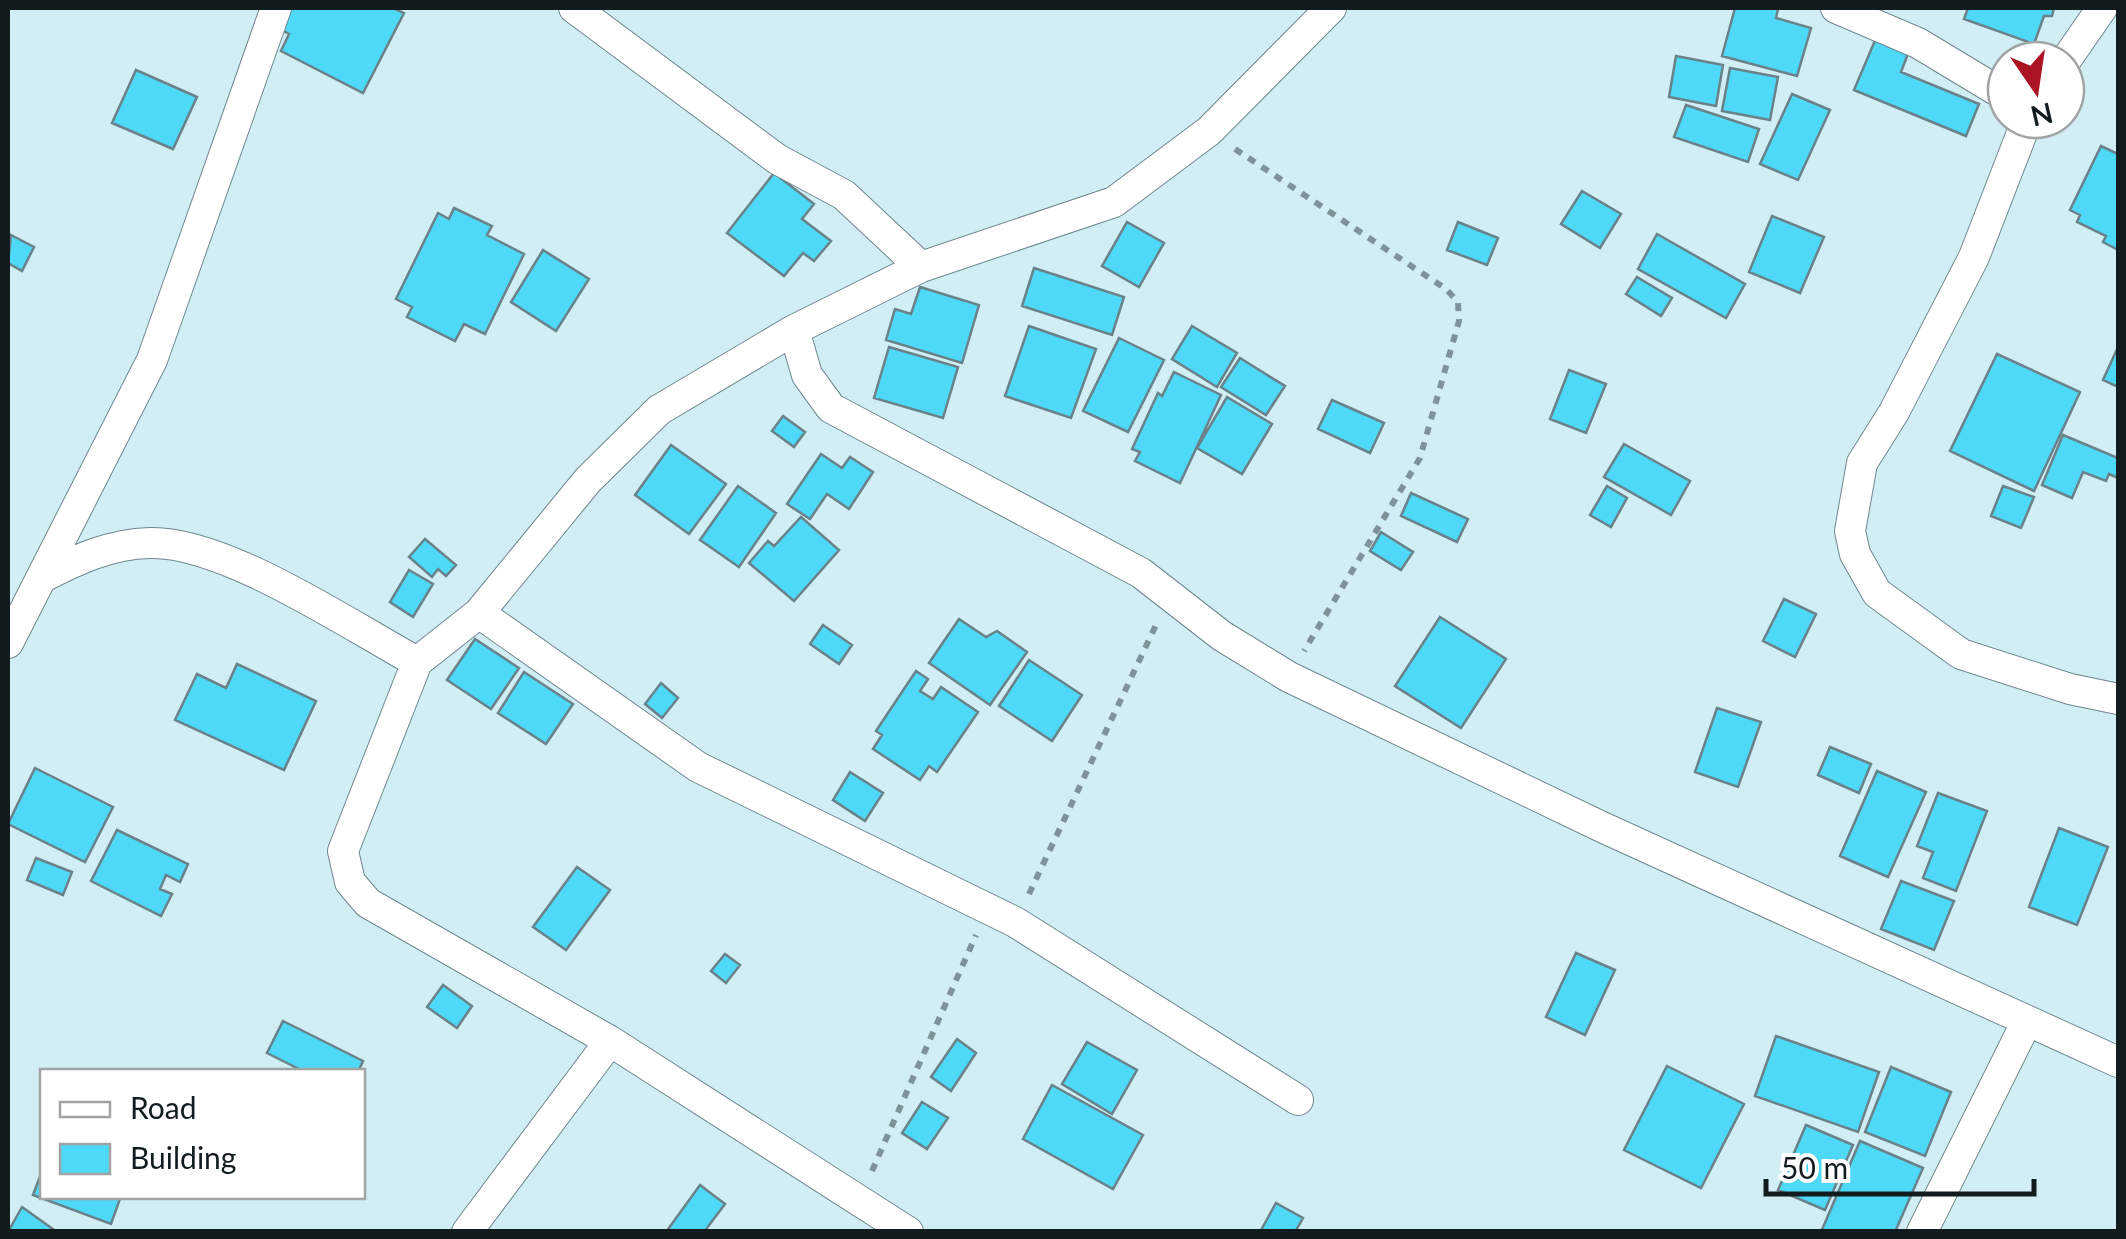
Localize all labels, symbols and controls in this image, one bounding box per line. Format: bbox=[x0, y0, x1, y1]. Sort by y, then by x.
north arrow bbox=[1986, 40, 2086, 140]
text: N bbox=[2028, 96, 2056, 134]
legend bbox=[40, 1069, 365, 1199]
text: Road bbox=[130, 1089, 197, 1125]
scale bar bbox=[1766, 1134, 2034, 1196]
text: Building bbox=[130, 1139, 236, 1175]
text: 50 m bbox=[1781, 1149, 1848, 1185]

